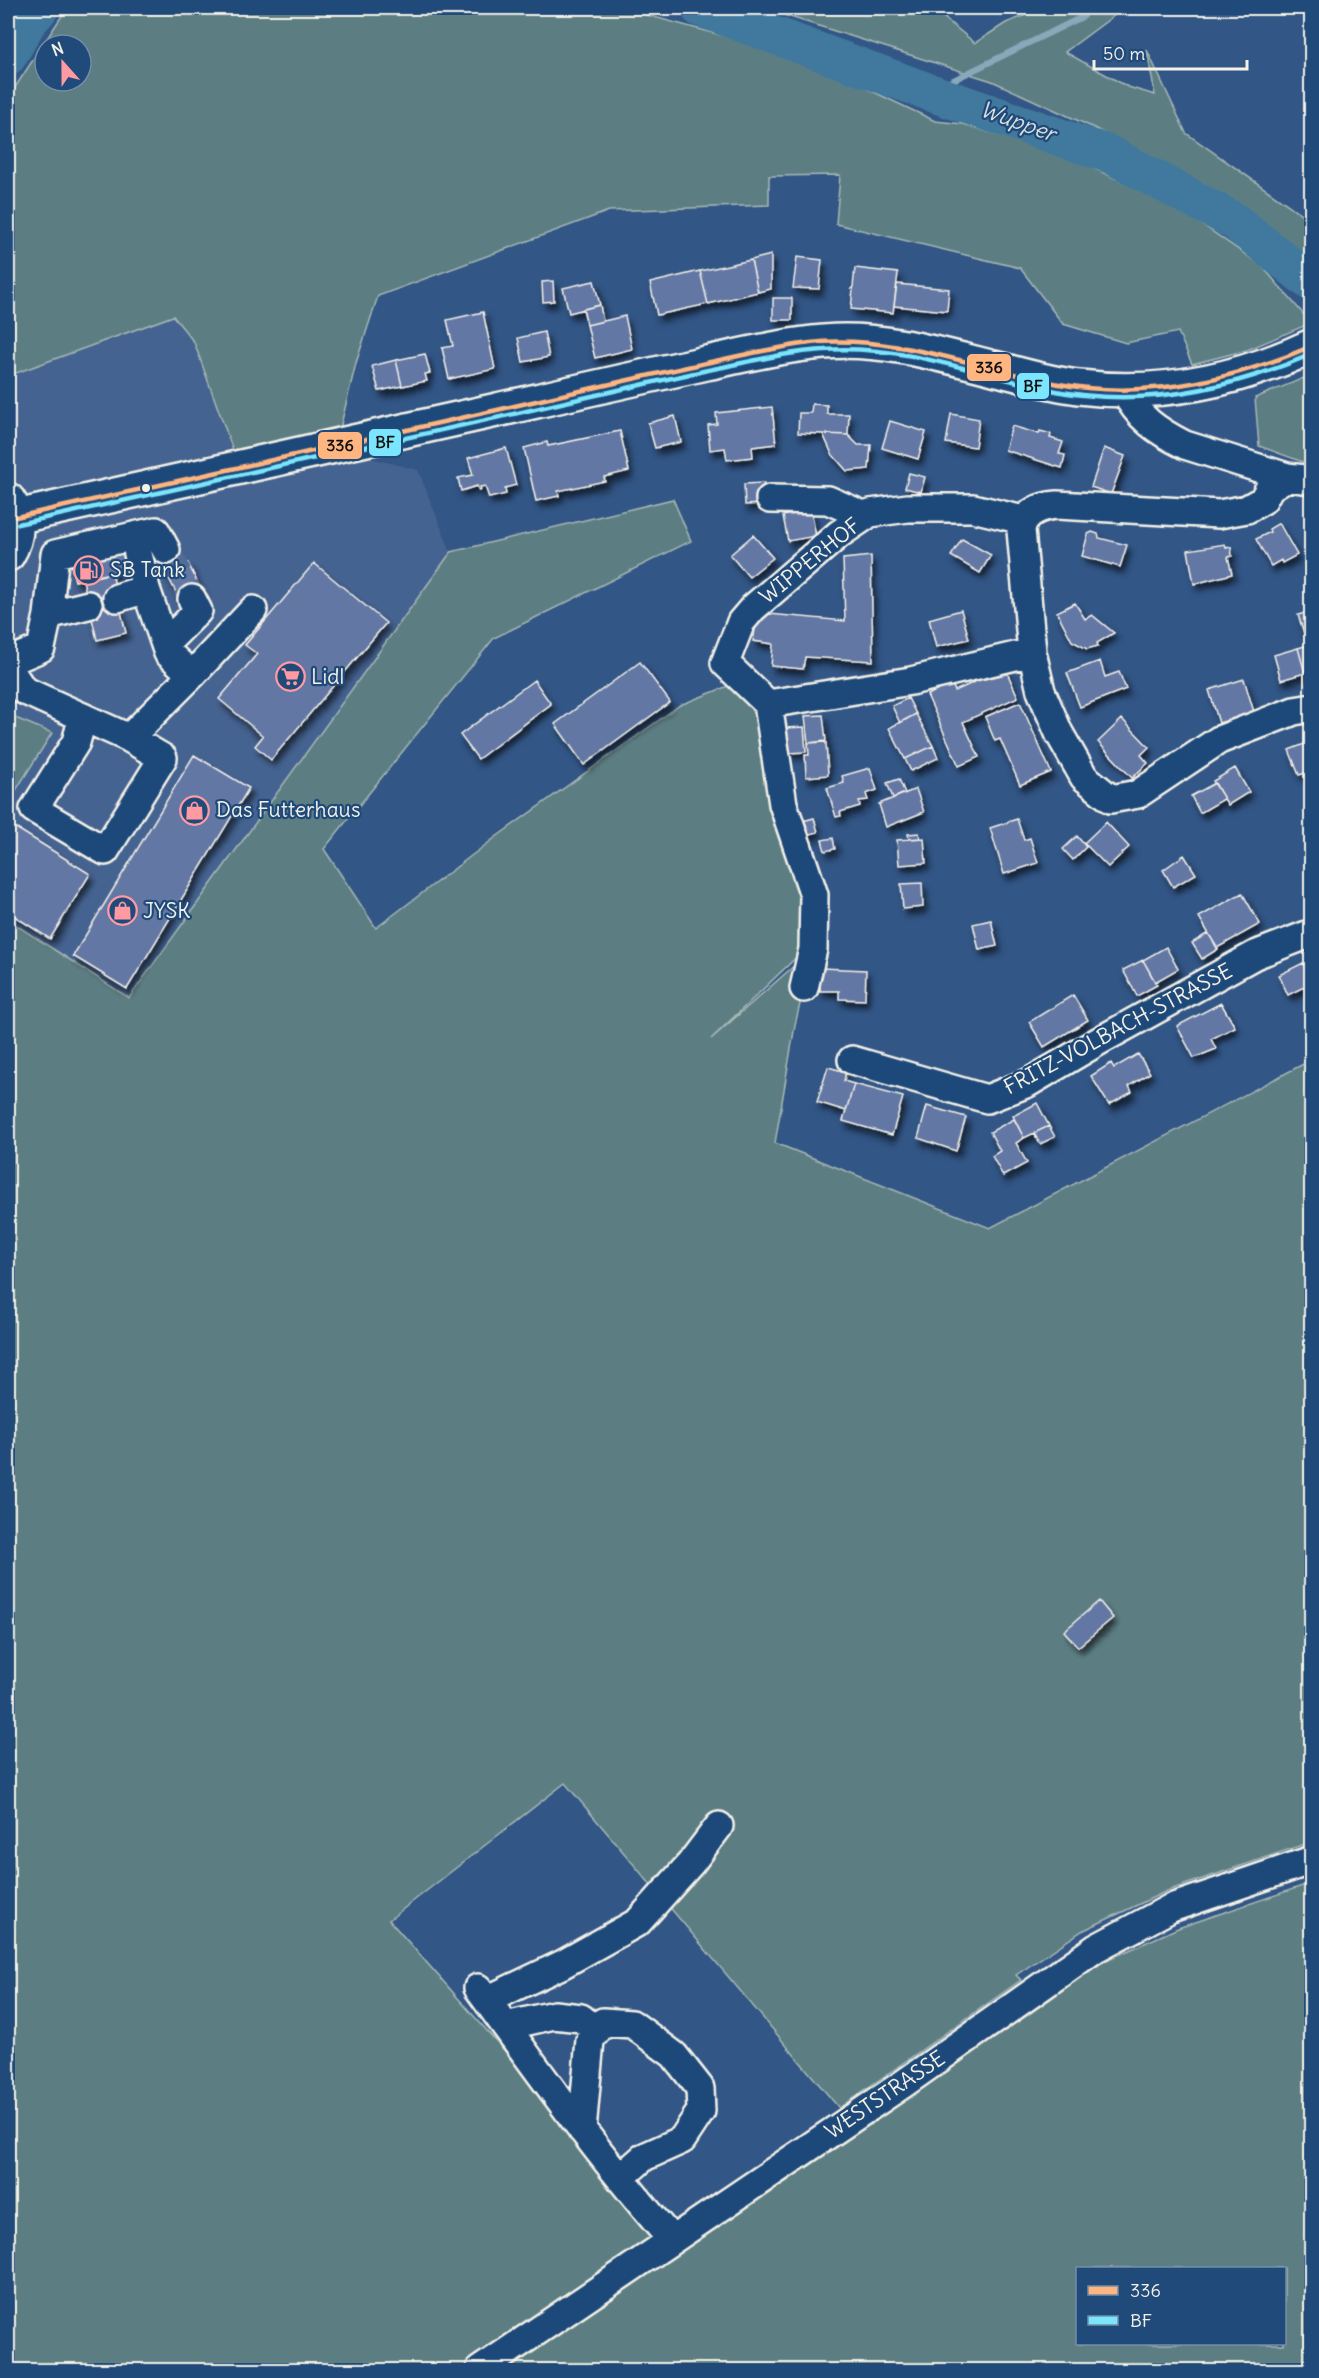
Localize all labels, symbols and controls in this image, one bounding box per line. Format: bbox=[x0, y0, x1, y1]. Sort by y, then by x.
north arrow bbox=[33, 33, 93, 93]
scale bar bbox=[1094, 33, 1247, 71]
text: N bbox=[49, 38, 66, 60]
text: 50 m bbox=[1103, 42, 1145, 65]
water label: Wupper bbox=[976, 94, 1062, 149]
line badge: 336 bbox=[966, 353, 1012, 382]
text: 336 bbox=[975, 357, 1003, 377]
line badge: BF bbox=[1016, 372, 1050, 400]
text: BF bbox=[1023, 376, 1043, 396]
line badge: BF bbox=[368, 428, 402, 457]
line badge: 336 bbox=[317, 431, 363, 460]
text: BF bbox=[375, 432, 395, 452]
text: 336 bbox=[326, 435, 354, 455]
unlabelled marker bbox=[140, 482, 152, 494]
street label: WIPPERHOF bbox=[754, 512, 866, 610]
fuel station icon: SB Tank bbox=[73, 554, 105, 586]
place label: SB Tank bbox=[110, 556, 185, 583]
supermarket icon: Lidl bbox=[274, 661, 306, 693]
place label: Lidl bbox=[311, 663, 344, 690]
shop icon: Das Futterhaus bbox=[179, 794, 211, 826]
place label: Das Futterhaus bbox=[216, 796, 360, 823]
shop icon: JYSK bbox=[106, 895, 138, 927]
place label: JYSK bbox=[143, 897, 190, 924]
street label: FRITZ-VOLBACH-STRASSE bbox=[999, 957, 1237, 1100]
street label: WESTSTRASSE bbox=[819, 2044, 950, 2145]
legend bbox=[1076, 2267, 1286, 2345]
text: 336 bbox=[1130, 2279, 1161, 2302]
text: BF bbox=[1130, 2309, 1152, 2332]

